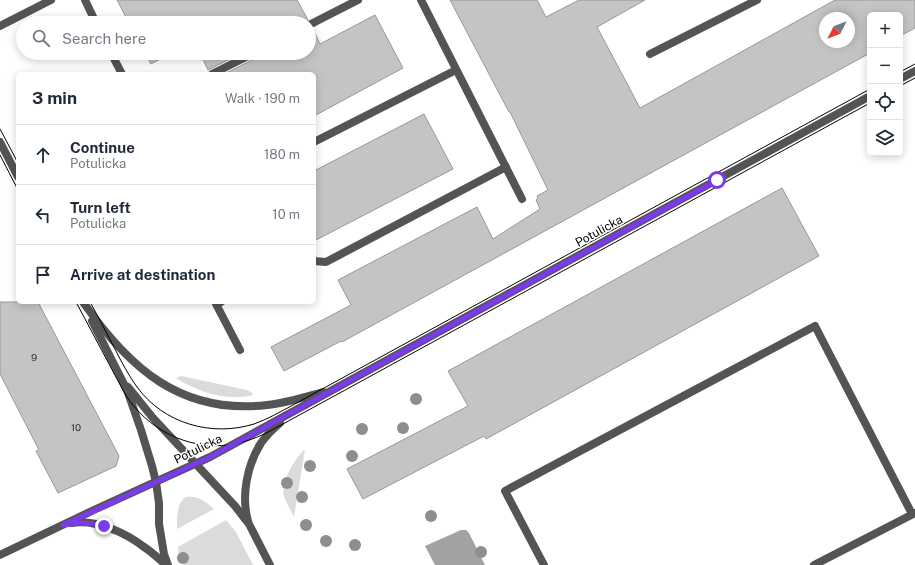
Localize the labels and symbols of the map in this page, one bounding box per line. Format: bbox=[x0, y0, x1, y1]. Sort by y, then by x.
north arrow bbox=[819, 12, 855, 48]
route start bbox=[708, 171, 726, 189]
street label: Potulicka bbox=[573, 212, 625, 250]
house number: 9 bbox=[31, 351, 37, 363]
house number: 10 bbox=[71, 421, 81, 433]
street label: Potulicka bbox=[172, 431, 224, 467]
route end bbox=[95, 517, 113, 535]

